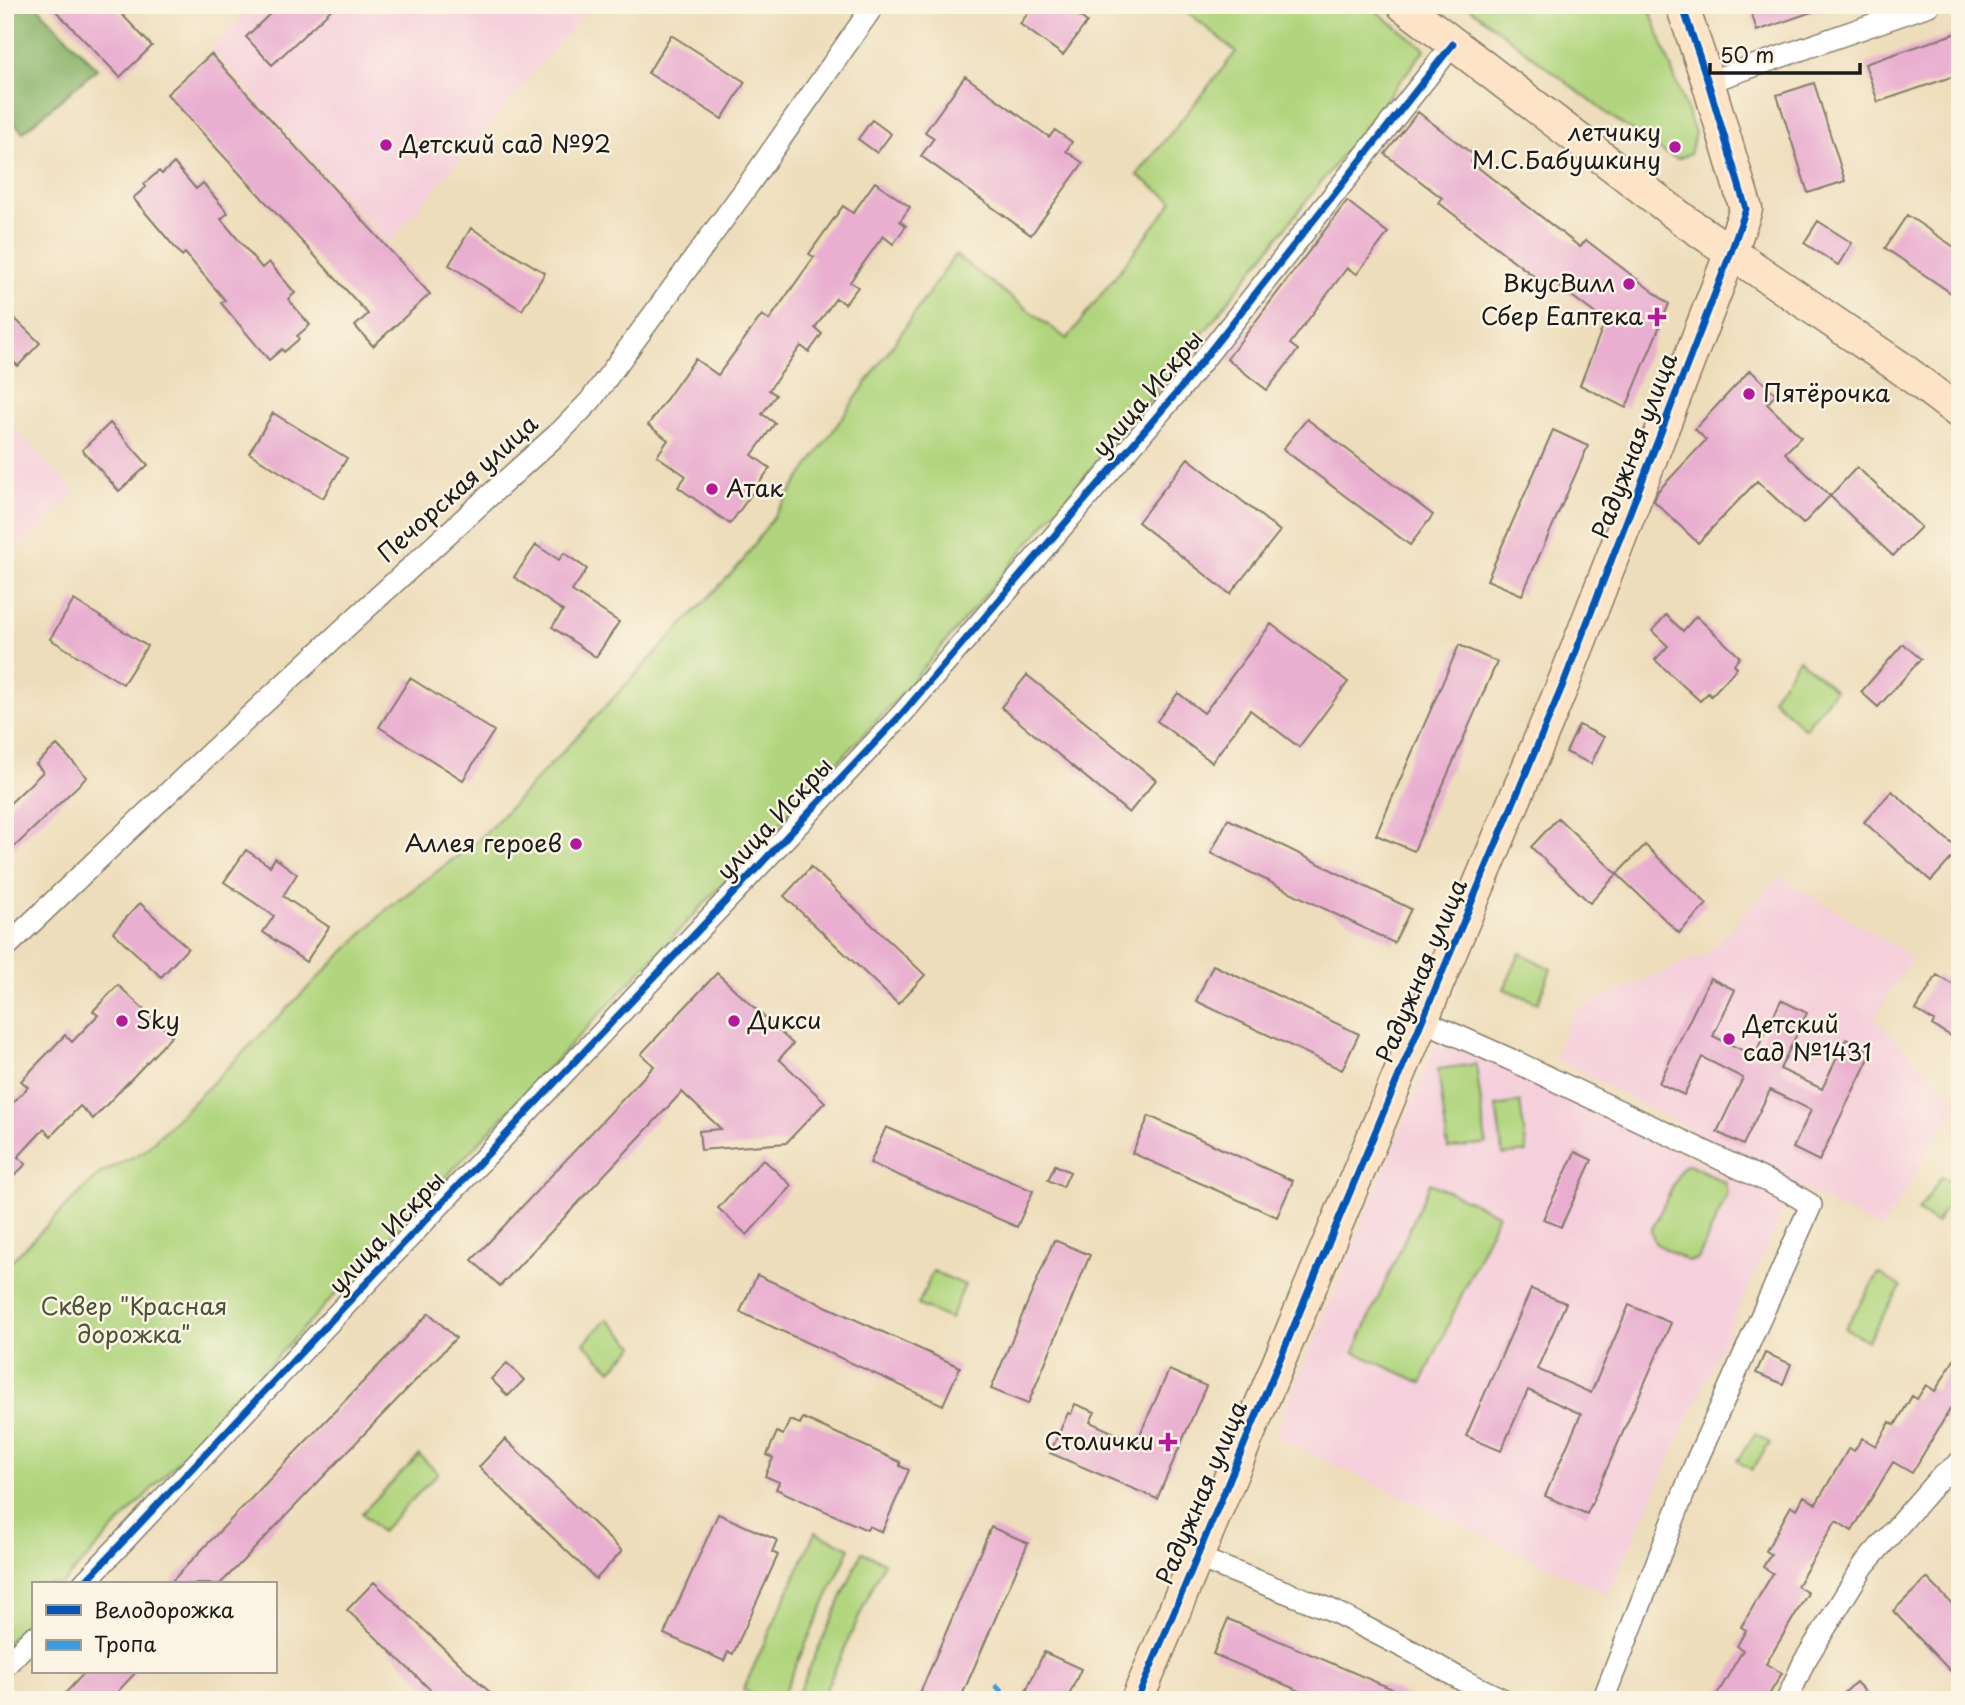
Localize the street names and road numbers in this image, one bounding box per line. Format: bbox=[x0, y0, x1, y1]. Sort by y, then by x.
street label: улица Искры bbox=[1082, 321, 1211, 464]
street label: Радужная улица bbox=[1581, 347, 1685, 543]
street label: Печорская улица bbox=[368, 405, 545, 570]
street label: улица Искры bbox=[707, 748, 840, 887]
street label: Радужная улица bbox=[1365, 873, 1475, 1068]
street label: улица Искры bbox=[319, 1162, 452, 1301]
street label: Радужная улица bbox=[1145, 1395, 1255, 1590]

